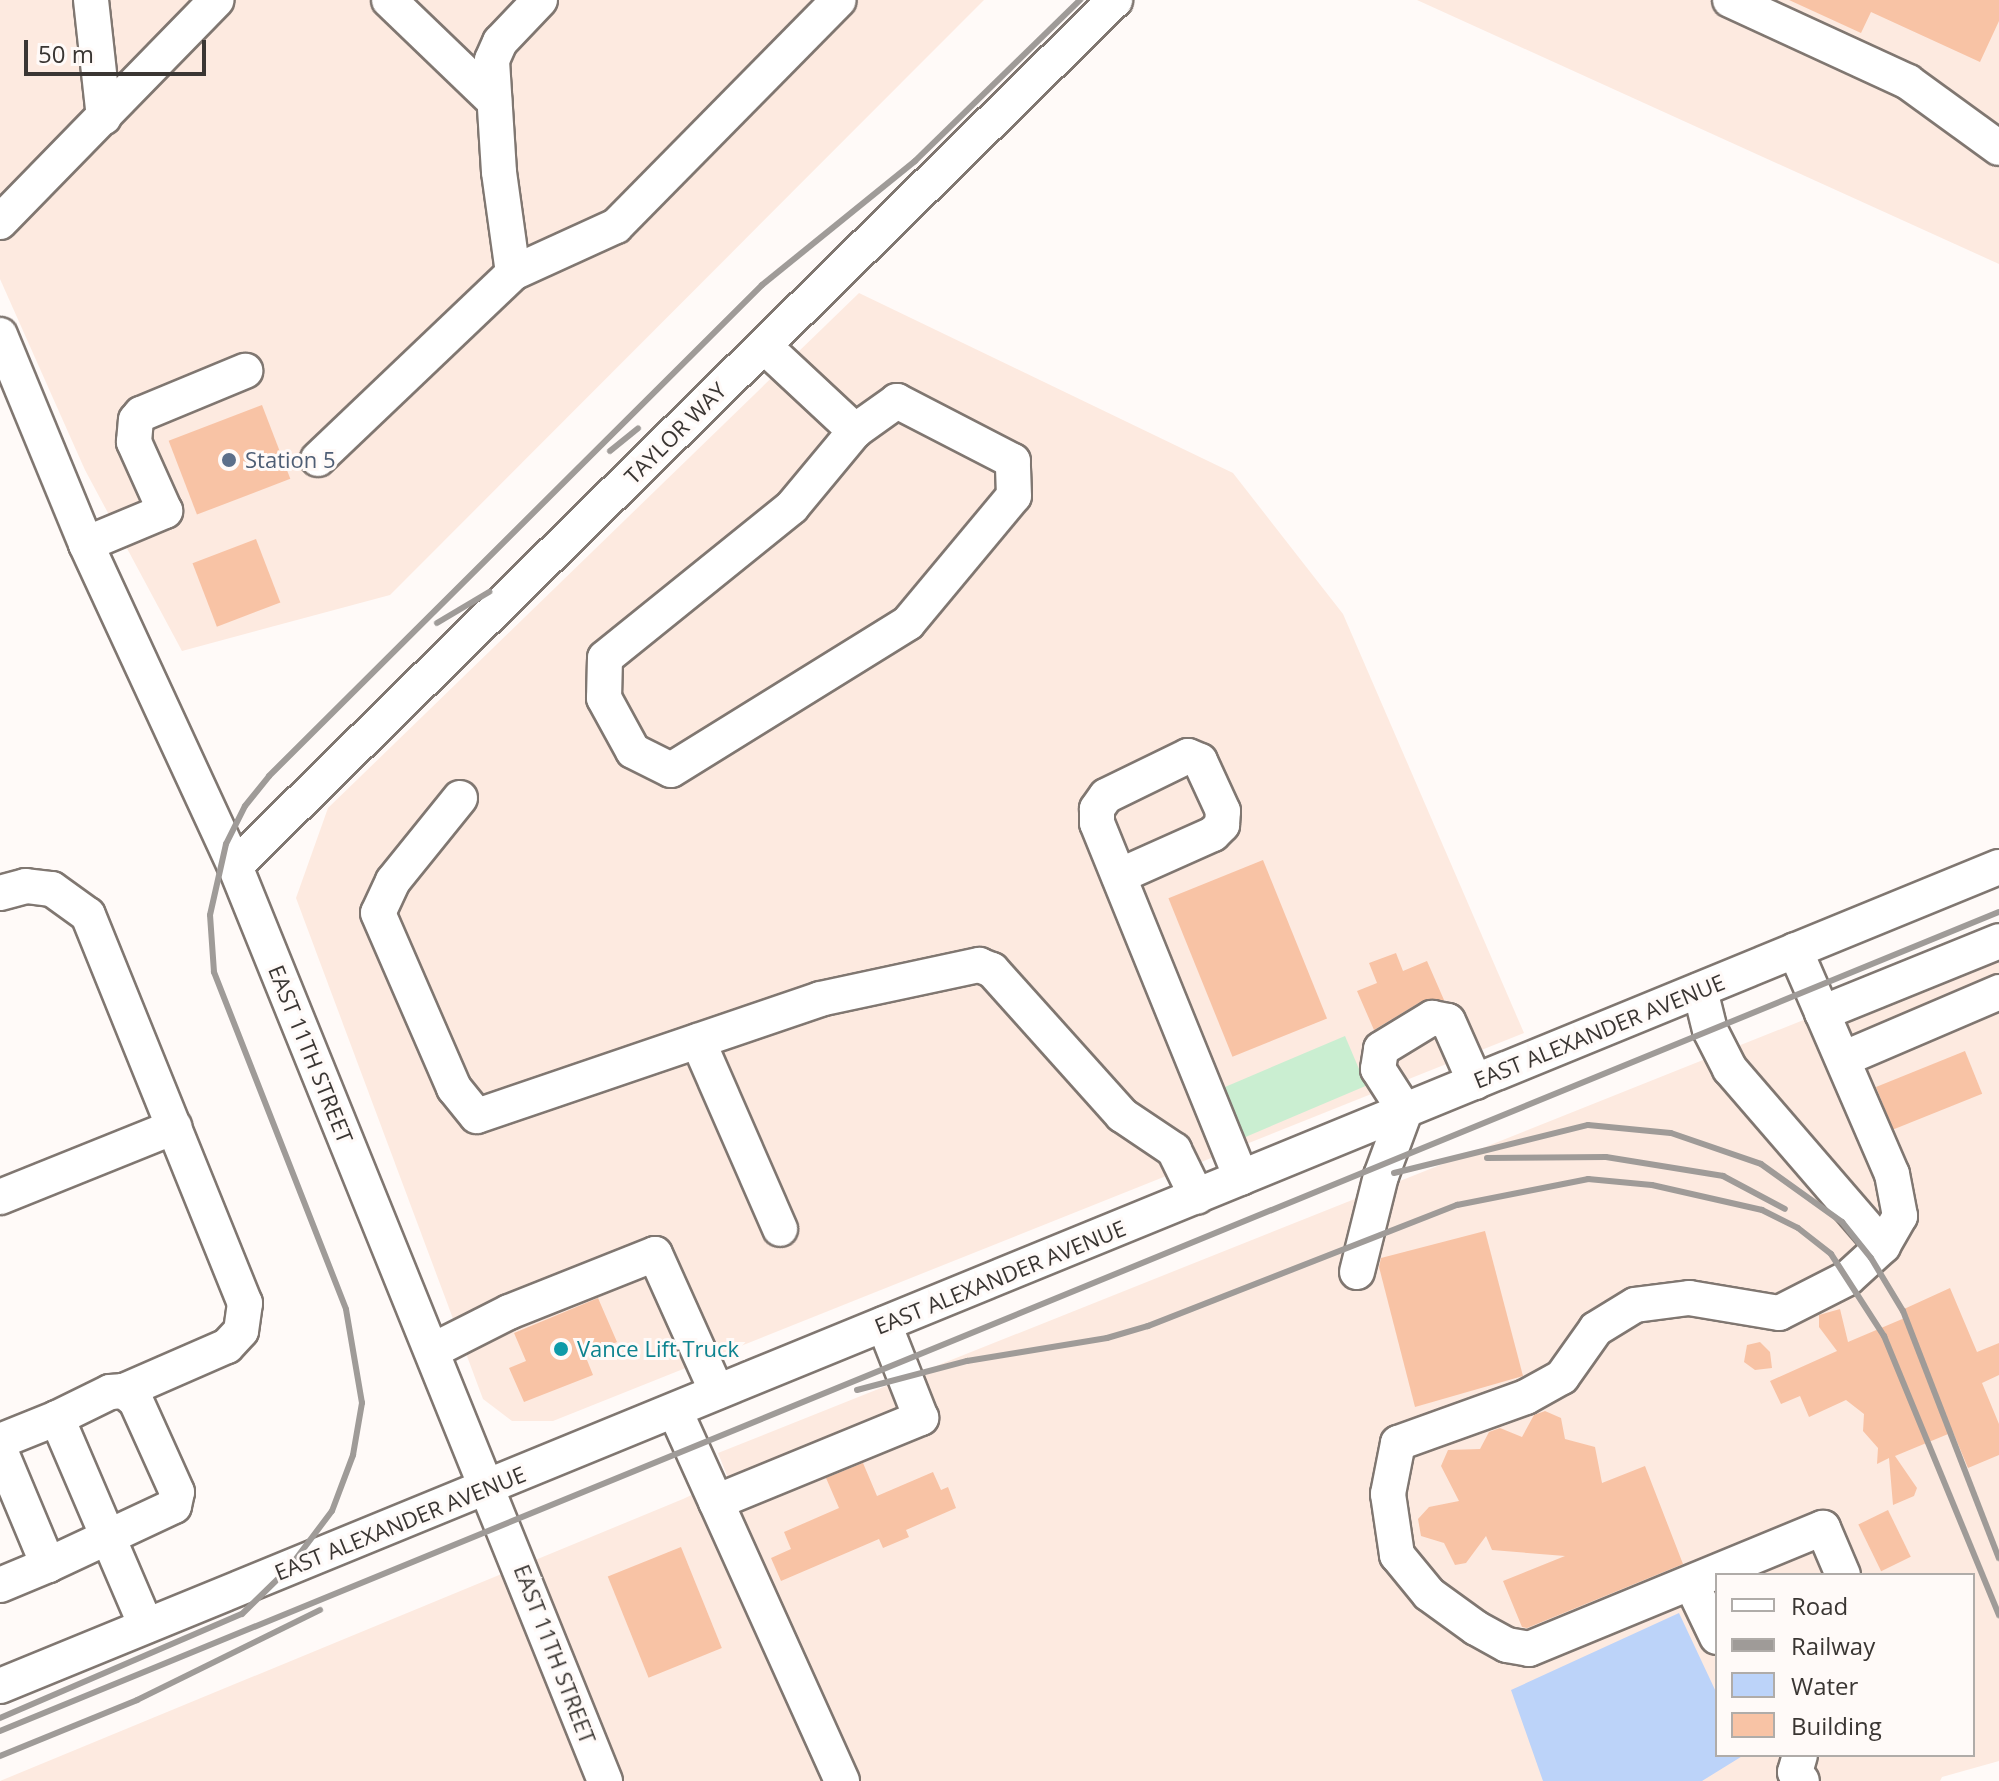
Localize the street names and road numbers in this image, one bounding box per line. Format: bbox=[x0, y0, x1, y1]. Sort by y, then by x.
street label: TAYLOR WAY bbox=[619, 377, 731, 489]
street label: EAST 11TH STREET bbox=[263, 961, 359, 1147]
street label: EAST ALEXANDER AVENUE bbox=[1470, 968, 1728, 1094]
street label: EAST ALEXANDER AVENUE bbox=[871, 1214, 1129, 1340]
street label: EAST ALEXANDER AVENUE bbox=[271, 1460, 529, 1586]
street label: EAST 11TH STREET bbox=[509, 1561, 601, 1747]

